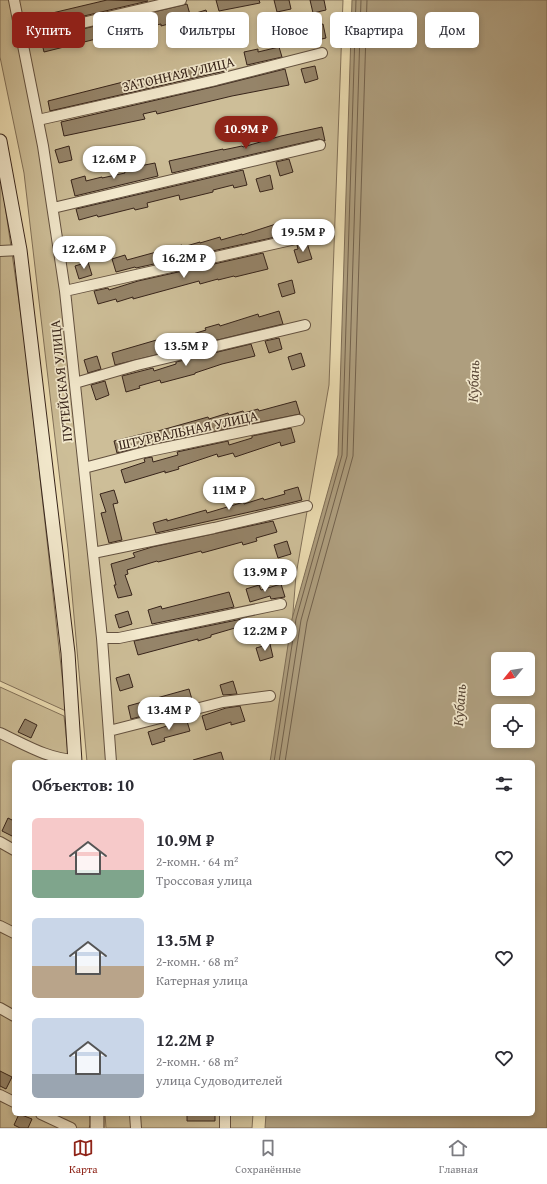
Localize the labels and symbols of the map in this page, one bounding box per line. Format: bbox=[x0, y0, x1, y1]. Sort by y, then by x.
street label: ЗАТОННАЯ УЛИЦА bbox=[120, 51, 237, 97]
pin: 10.9M ₽ bbox=[209, 116, 283, 150]
pin: 12.6M ₽ bbox=[77, 146, 151, 180]
pin: 19.5M ₽ bbox=[266, 219, 340, 253]
pin: 12.6M ₽ bbox=[47, 236, 121, 270]
pin: 16.2M ₽ bbox=[147, 245, 221, 279]
street label: ПУТЕЙСКАЯ УЛИЦА bbox=[45, 319, 77, 443]
pin: 13.5M ₽ bbox=[149, 333, 223, 367]
water label: Кубань bbox=[462, 359, 484, 403]
street label: ШТУРВАЛЬНАЯ УЛИЦА bbox=[116, 405, 260, 455]
pin: 11M ₽ bbox=[201, 477, 257, 511]
pin: 13.9M ₽ bbox=[228, 559, 302, 593]
pin: 12.2M ₽ bbox=[228, 618, 302, 652]
north arrow bbox=[491, 652, 535, 696]
water label: Кубань bbox=[447, 683, 471, 727]
pin: 13.4M ₽ bbox=[132, 697, 206, 731]

